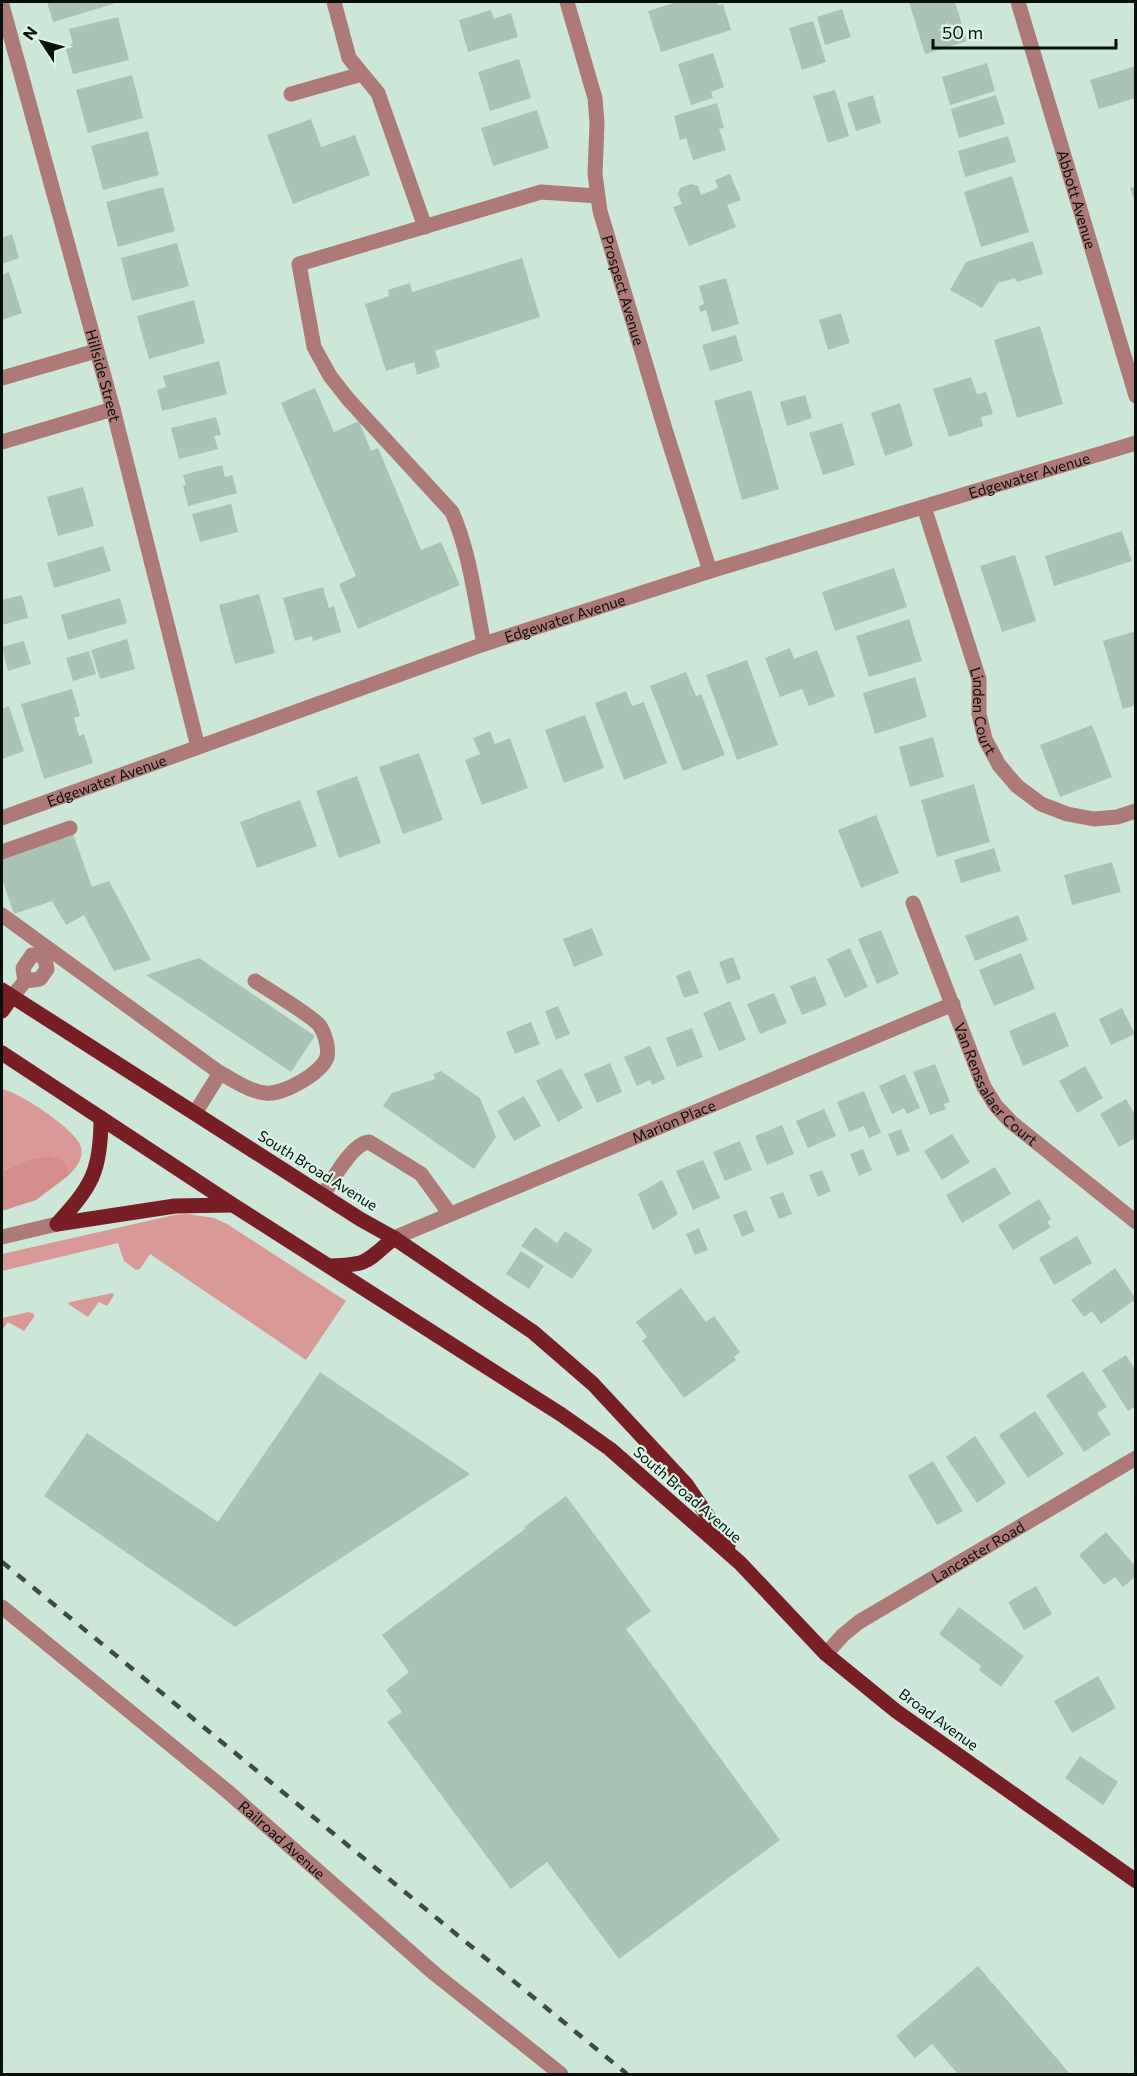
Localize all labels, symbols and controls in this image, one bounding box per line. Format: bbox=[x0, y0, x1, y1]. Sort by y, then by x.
north arrow bbox=[12, 12, 72, 72]
scale bar bbox=[933, 12, 1116, 50]
text: 50 m bbox=[942, 21, 983, 43]
text: N bbox=[18, 22, 41, 43]
street label: Abbott Avenue bbox=[1054, 148, 1100, 251]
street label: Prospect Avenue bbox=[599, 233, 649, 347]
street label: Hillside Street bbox=[82, 327, 125, 424]
street label: Edgewater Avenue bbox=[966, 448, 1092, 502]
street label: Edgewater Avenue bbox=[502, 590, 627, 646]
street label: Linden Court bbox=[967, 665, 1001, 758]
street label: Edgewater Avenue bbox=[44, 750, 169, 810]
street label: Van Renssalaer Court bbox=[951, 1020, 1041, 1149]
street label: Marion Place bbox=[629, 1096, 718, 1146]
street label: South Broad Avenue bbox=[255, 1126, 381, 1214]
street label: South Broad Avenue bbox=[630, 1442, 746, 1546]
street label: Lancaster Road bbox=[928, 1517, 1027, 1586]
street label: Broad Avenue bbox=[896, 1684, 982, 1754]
street label: Railroad Avenue bbox=[235, 1796, 329, 1882]

